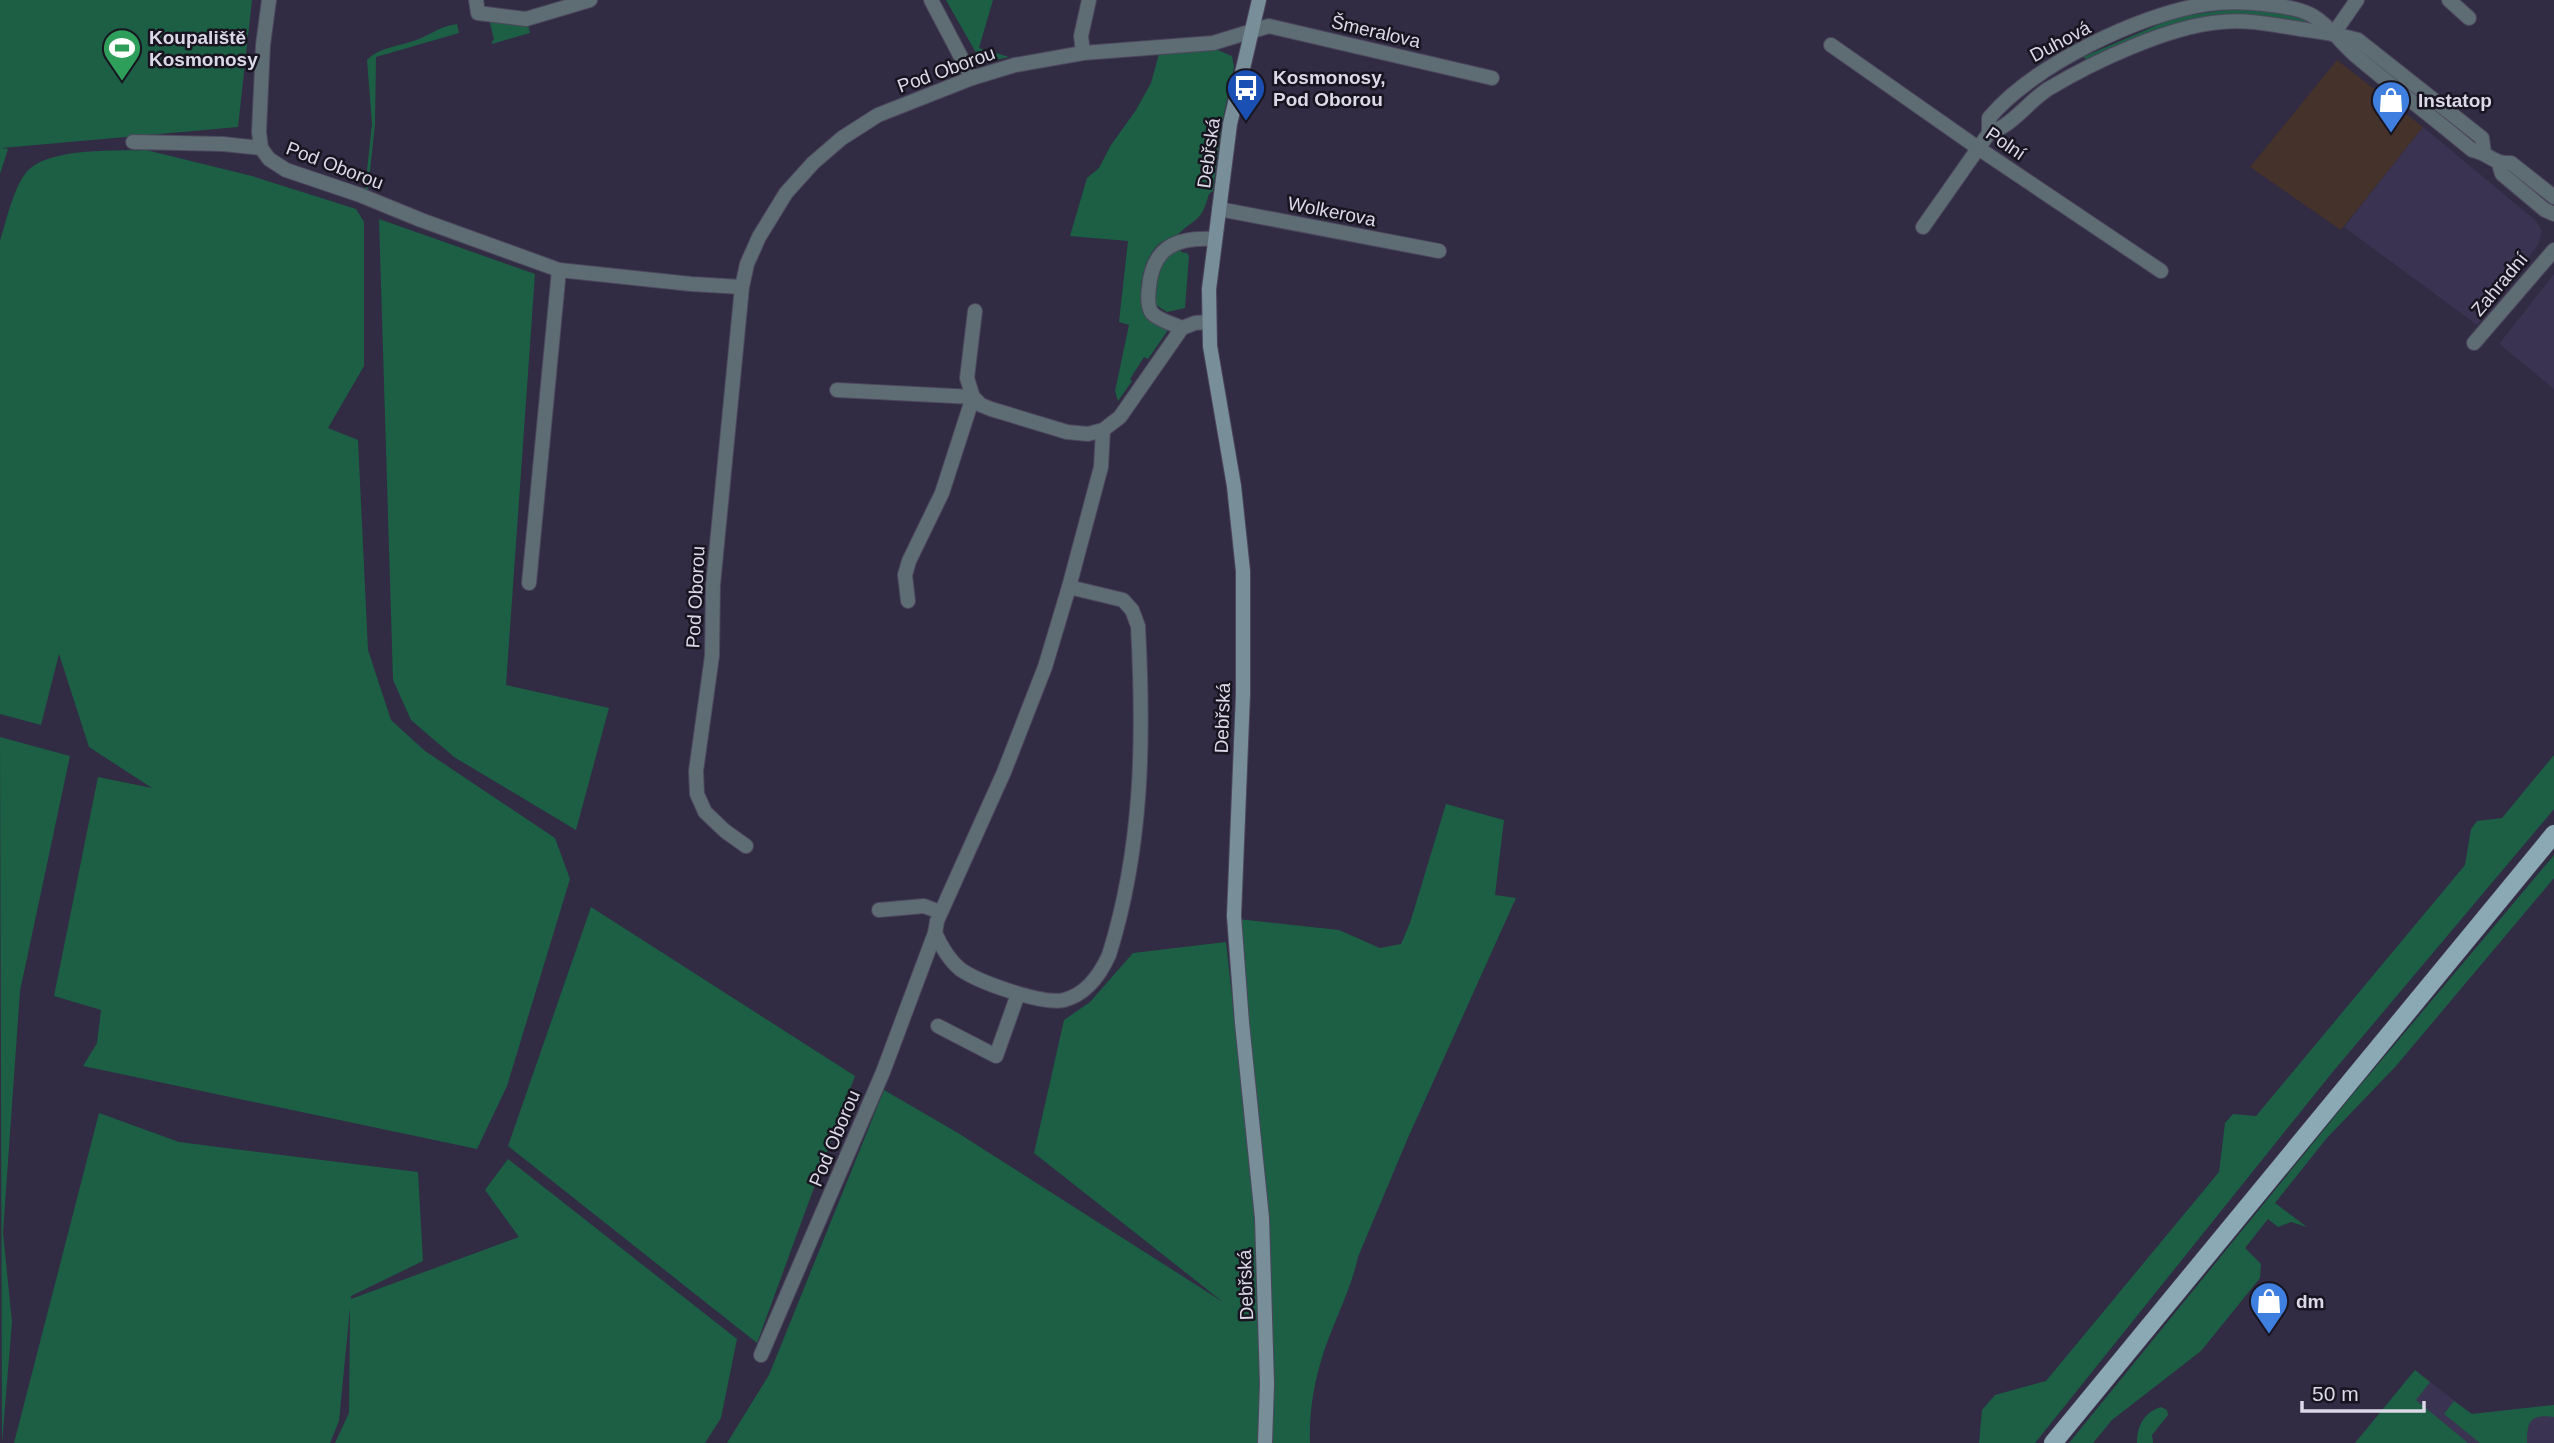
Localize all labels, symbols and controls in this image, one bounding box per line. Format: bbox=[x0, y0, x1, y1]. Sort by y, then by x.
street label: Šmeralova bbox=[1329, 11, 1423, 52]
street label: Duhová bbox=[2026, 17, 2094, 66]
sports icon: Koupaliště Kosmonosy bbox=[101, 27, 143, 82]
place label: Koupaliště Kosmonosy bbox=[149, 27, 258, 70]
street label: Pod Oborou bbox=[894, 42, 998, 97]
bus stop icon: Kosmonosy, Pod Oborou bbox=[1225, 67, 1267, 122]
place label: Kosmonosy, Pod Oborou bbox=[1273, 67, 1386, 110]
shop icon: Instatop bbox=[2370, 79, 2412, 134]
place label: Instatop bbox=[2418, 90, 2492, 111]
street label: Debřská bbox=[1193, 116, 1224, 190]
street label: Polní bbox=[1982, 123, 2030, 165]
street label: Pod Oborou bbox=[283, 137, 386, 194]
street label: Wolkerova bbox=[1286, 193, 1378, 230]
street label: Zahradní bbox=[2467, 248, 2532, 320]
street label: Pod Oborou bbox=[682, 545, 709, 649]
street label: Debřská bbox=[1211, 682, 1234, 754]
street label: Pod Oborou bbox=[805, 1087, 864, 1189]
street label: Debřská bbox=[1234, 1249, 1257, 1321]
shop icon: dm bbox=[2248, 1280, 2290, 1335]
place label: dm bbox=[2296, 1291, 2325, 1312]
scale bar bbox=[2302, 1370, 2424, 1414]
text: 50 m bbox=[2312, 1382, 2359, 1405]

